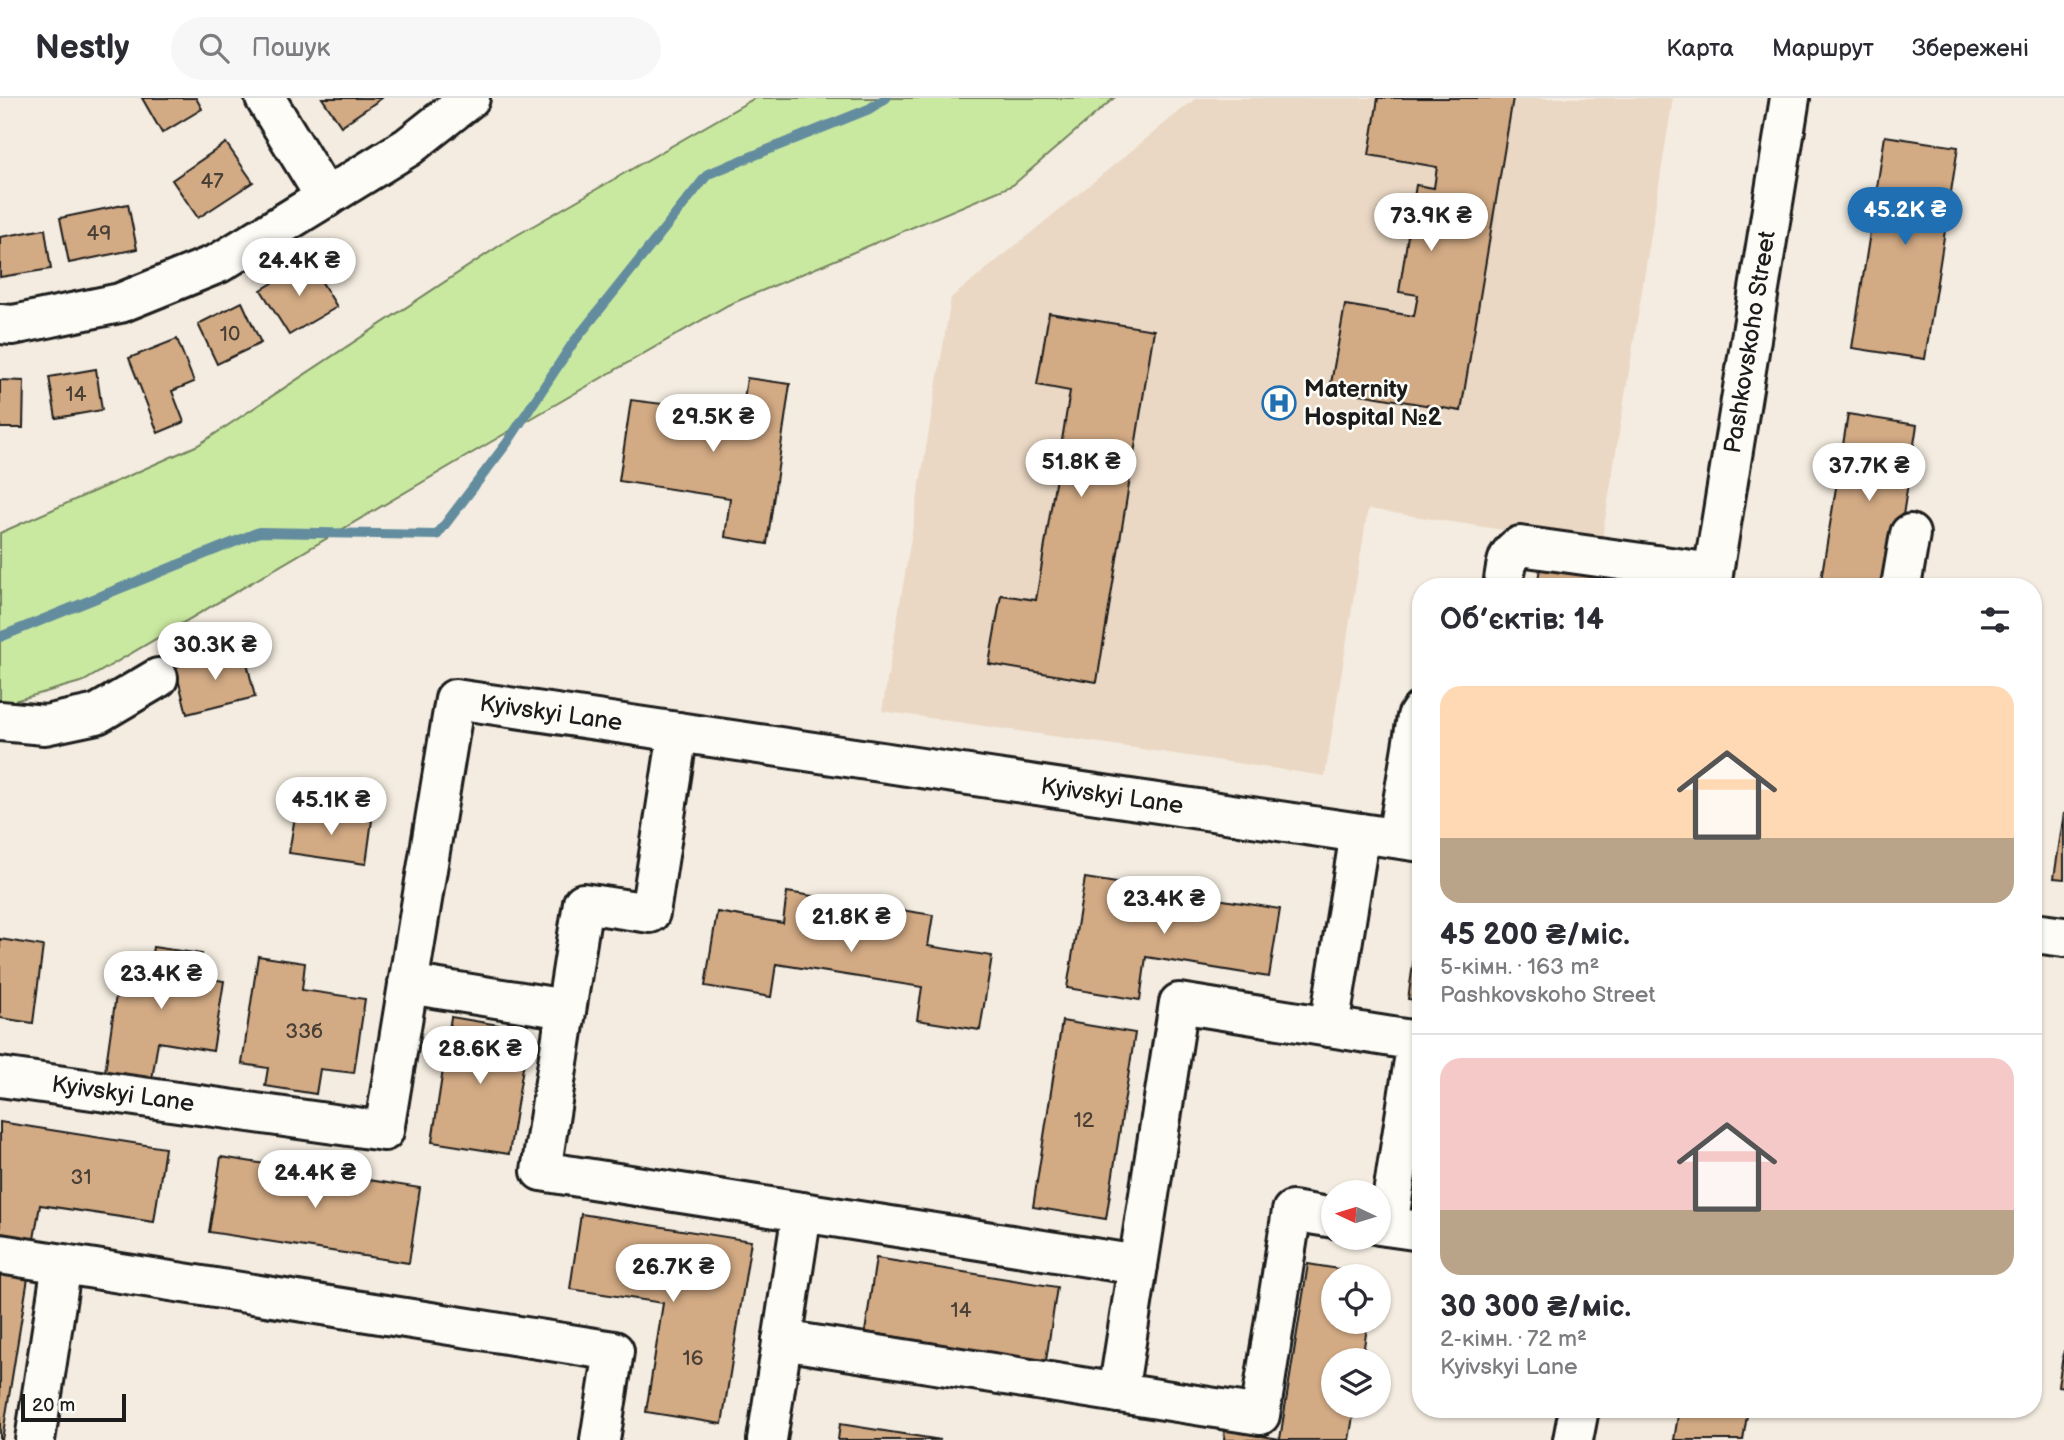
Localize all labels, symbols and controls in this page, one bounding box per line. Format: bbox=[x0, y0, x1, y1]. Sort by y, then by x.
search box bbox=[171, 17, 661, 80]
text: Nestly bbox=[35, 28, 129, 68]
icon: search bbox=[195, 29, 233, 67]
text: Пошук bbox=[251, 33, 330, 64]
text: Карта bbox=[1666, 34, 1734, 63]
text: Маршрут bbox=[1772, 34, 1874, 63]
text: Збережені bbox=[1912, 34, 2029, 63]
house number: 47 bbox=[200, 169, 224, 194]
pin: 45.2K ₴ bbox=[1840, 188, 1970, 247]
pin: 73.9K ₴ bbox=[1366, 194, 1496, 253]
text: 45.2K ₴ bbox=[1864, 196, 1946, 224]
text: 73.9K ₴ bbox=[1390, 202, 1472, 230]
house number: 49 bbox=[87, 221, 111, 246]
street label: Pashkovskoho Street bbox=[1718, 228, 1782, 455]
pin: 24.4K ₴ bbox=[234, 238, 364, 298]
text: 24.4K ₴ bbox=[258, 247, 340, 275]
house number: 10 bbox=[220, 322, 240, 347]
place label: Maternity Hospital №2 bbox=[1304, 375, 1443, 432]
house number: 14 bbox=[66, 382, 87, 407]
hospital icon: Maternity Hospital №2 bbox=[1260, 384, 1298, 422]
pin: 29.5K ₴ bbox=[648, 394, 778, 454]
text: 29.5K ₴ bbox=[672, 403, 754, 431]
pin: 51.8K ₴ bbox=[1016, 440, 1146, 499]
pin: 37.7K ₴ bbox=[1804, 444, 1934, 503]
text: 51.8K ₴ bbox=[1041, 448, 1121, 476]
text: 37.7K ₴ bbox=[1828, 452, 1910, 480]
icon: filters bbox=[1976, 601, 2014, 639]
text: Об’єктів: 14 bbox=[1440, 602, 1604, 638]
pin: 30.3K ₴ bbox=[150, 622, 280, 682]
text: 30.3K ₴ bbox=[173, 631, 257, 659]
street label: Kyivskyi Lane bbox=[478, 689, 624, 737]
icon: home bbox=[1664, 732, 1790, 858]
street label: Kyivskyi Lane bbox=[1039, 772, 1185, 820]
pin: 45.1K ₴ bbox=[266, 778, 396, 837]
text: 45.1K ₴ bbox=[292, 786, 370, 814]
pin: 23.4K ₴ bbox=[1099, 876, 1229, 936]
text: 23.4K ₴ bbox=[1123, 885, 1205, 913]
pin: 21.8K ₴ bbox=[786, 894, 916, 954]
text: 21.8K ₴ bbox=[811, 903, 891, 931]
text: 45 200 ₴/міс. bbox=[1440, 917, 1630, 953]
pin: 23.4K ₴ bbox=[96, 951, 226, 1011]
text: 5-кімн. · 163 m² bbox=[1440, 953, 1599, 981]
text: 23.4K ₴ bbox=[120, 960, 202, 988]
text: Pashkovskoho Street bbox=[1440, 981, 1656, 1009]
house number: 33б bbox=[285, 1019, 323, 1044]
pin: 28.6K ₴ bbox=[415, 1026, 545, 1086]
text: 28.6K ₴ bbox=[438, 1035, 522, 1063]
street label: Kyivskyi Lane bbox=[50, 1070, 196, 1118]
icon: home bbox=[1664, 1104, 1790, 1230]
house number: 12 bbox=[1074, 1108, 1095, 1133]
pin: 24.4K ₴ bbox=[250, 1150, 380, 1210]
text: 24.4K ₴ bbox=[274, 1159, 356, 1187]
house number: 31 bbox=[70, 1165, 92, 1190]
north arrow bbox=[1321, 1180, 1391, 1250]
map controls bbox=[1321, 1180, 1391, 1418]
pin: 26.7K ₴ bbox=[608, 1244, 738, 1304]
text: 26.7K ₴ bbox=[632, 1253, 714, 1281]
button: locate bbox=[1321, 1264, 1391, 1334]
text: 30 300 ₴/міс. bbox=[1440, 1289, 1631, 1325]
house number: 14 bbox=[951, 1298, 972, 1323]
text: 2-кімн. · 72 m² bbox=[1440, 1325, 1587, 1353]
house number: 16 bbox=[683, 1346, 704, 1371]
button: layers bbox=[1321, 1348, 1391, 1418]
text: Kyivskyi Lane bbox=[1440, 1353, 1578, 1381]
scale bar bbox=[21, 1391, 126, 1423]
text: 20 m bbox=[32, 1394, 75, 1417]

